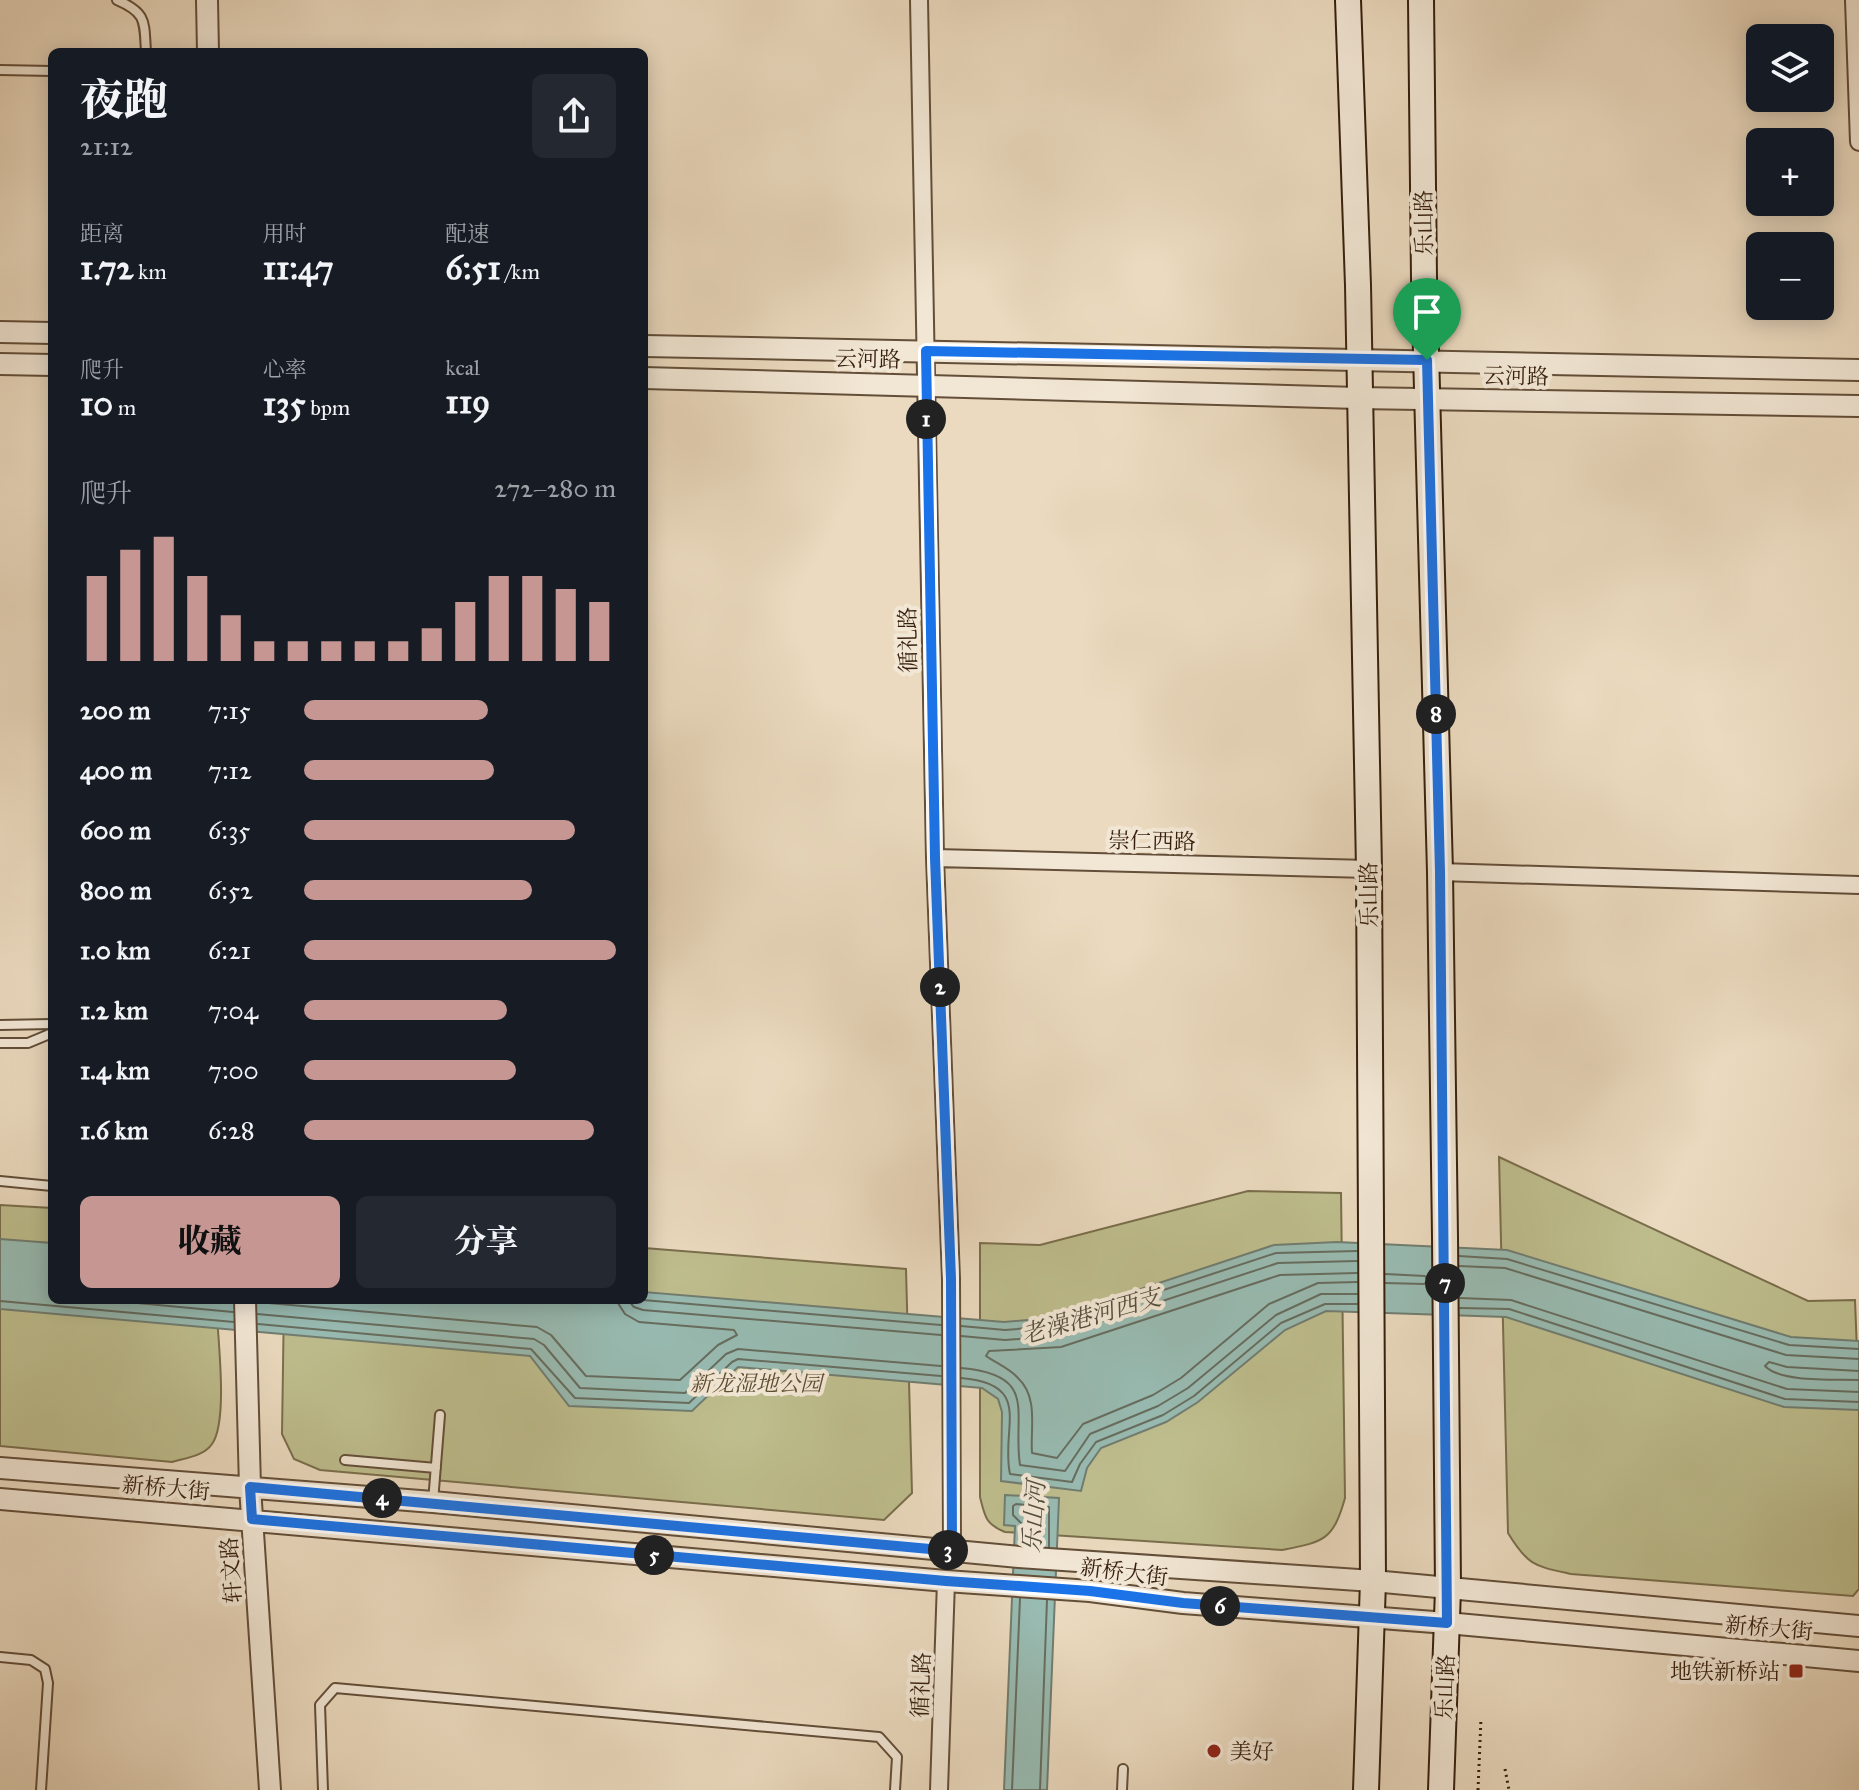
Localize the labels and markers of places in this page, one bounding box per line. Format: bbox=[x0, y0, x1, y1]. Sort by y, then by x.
pin bbox=[1393, 278, 1461, 360]
pin: 1 bbox=[906, 399, 946, 439]
pin: 8 bbox=[1416, 694, 1456, 734]
pin: 2 bbox=[920, 967, 960, 1007]
pin: 7 bbox=[1425, 1263, 1465, 1303]
pin: 4 bbox=[362, 1478, 402, 1518]
pin: 3 bbox=[928, 1530, 968, 1570]
pin: 5 bbox=[634, 1535, 674, 1575]
pin: 6 bbox=[1200, 1586, 1240, 1626]
place label: 地铁新桥站 bbox=[1670, 1658, 1780, 1685]
marker: 地铁新桥站 bbox=[1787, 1662, 1805, 1680]
place label: 美好 bbox=[1230, 1738, 1274, 1765]
marker: 美好 bbox=[1205, 1742, 1223, 1760]

